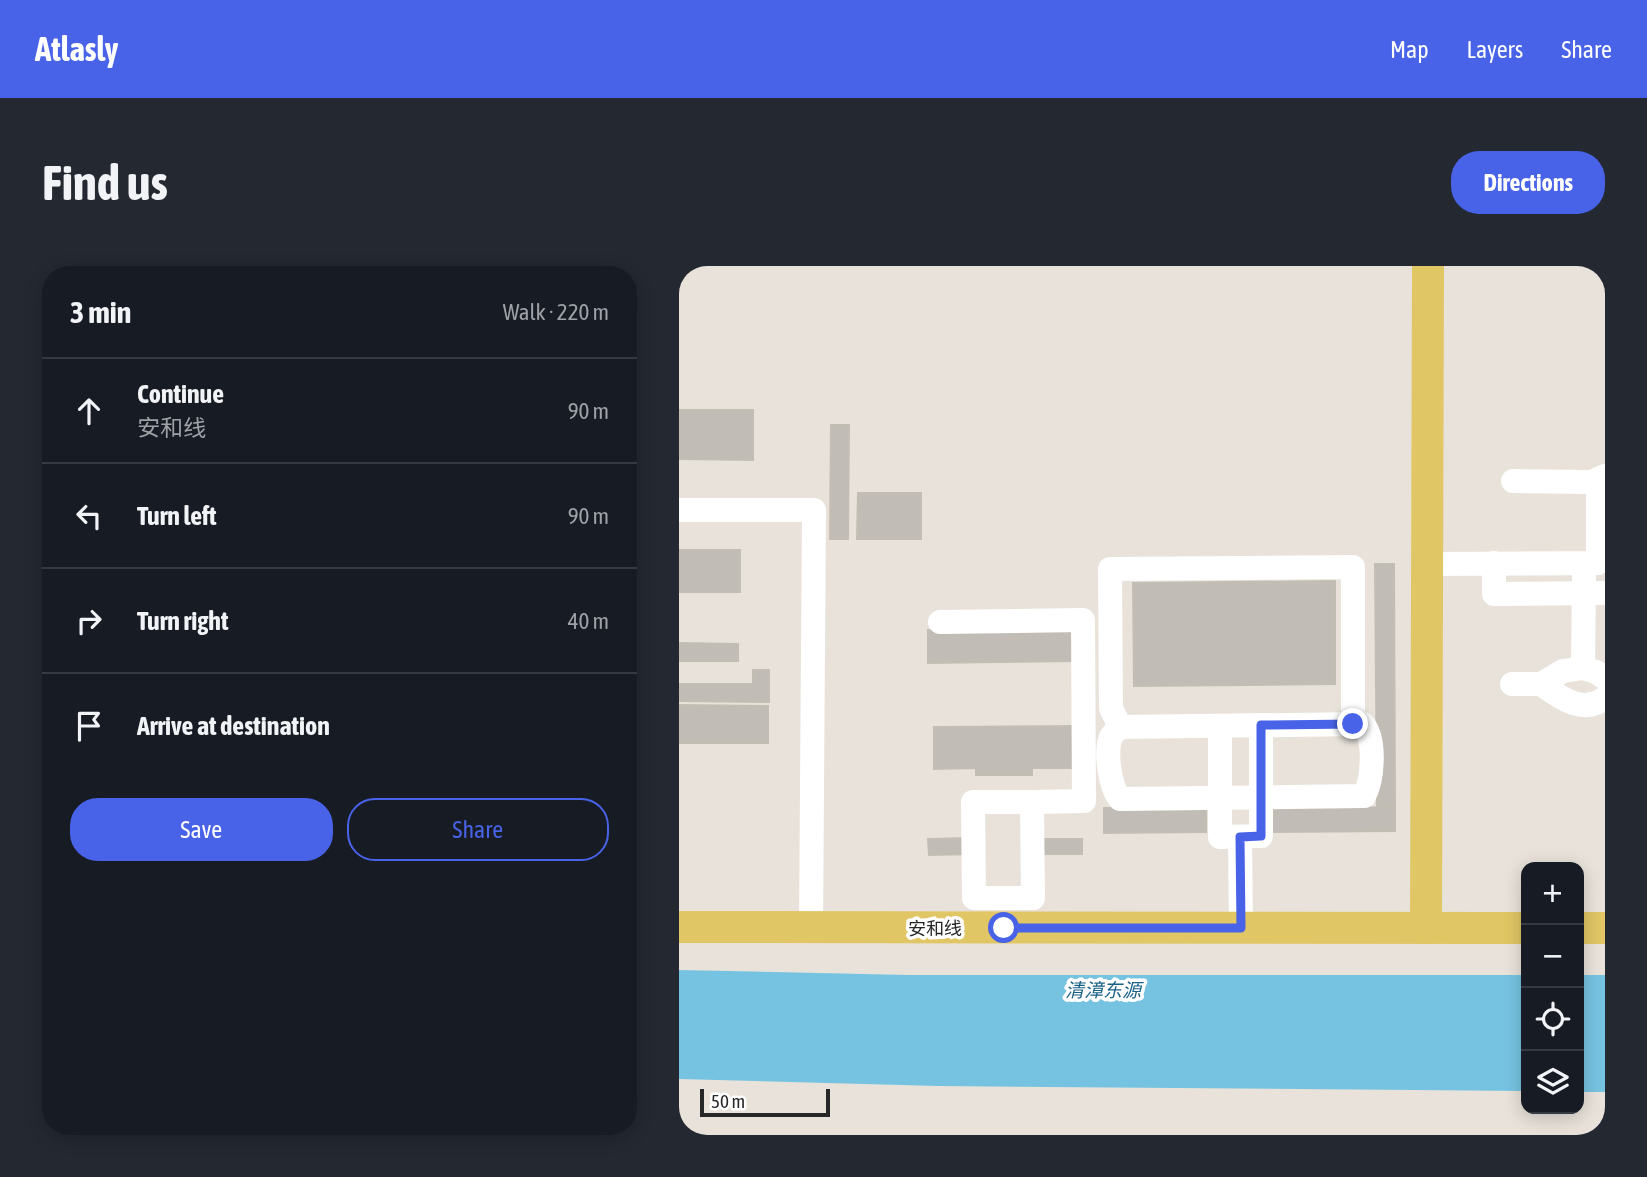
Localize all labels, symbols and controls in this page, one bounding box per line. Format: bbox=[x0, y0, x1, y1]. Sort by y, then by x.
text: Atlasly bbox=[35, 30, 118, 68]
text: Map bbox=[1390, 36, 1429, 63]
text: Layers bbox=[1467, 36, 1523, 63]
text: Share bbox=[1561, 36, 1612, 63]
button: Directions bbox=[1451, 151, 1605, 214]
text: Find us bbox=[42, 154, 168, 210]
text: 3 min bbox=[70, 295, 131, 329]
text: Walk · 220 m bbox=[503, 299, 609, 325]
text: Continue bbox=[137, 379, 224, 409]
icon: ahead bbox=[70, 392, 108, 430]
text: 90 m bbox=[568, 398, 609, 424]
text: 安和线 bbox=[137, 415, 206, 441]
icon: left bbox=[70, 497, 108, 535]
text: Turn left bbox=[137, 501, 217, 531]
text: 90 m bbox=[568, 503, 609, 529]
icon: right bbox=[70, 602, 108, 640]
text: Turn right bbox=[137, 606, 228, 636]
text: 40 m bbox=[568, 608, 609, 634]
icon: arrive bbox=[70, 707, 108, 745]
route end bbox=[1337, 708, 1368, 739]
text: Arrive at destination bbox=[137, 711, 330, 741]
button: Save bbox=[70, 798, 333, 861]
button: Share bbox=[347, 798, 609, 861]
map controls bbox=[1521, 862, 1584, 1114]
button: + bbox=[1521, 862, 1584, 925]
route start bbox=[988, 912, 1019, 943]
street label: 安和线 bbox=[908, 918, 962, 939]
button: − bbox=[1521, 925, 1584, 988]
water label: 清漳东源 bbox=[1065, 979, 1144, 1001]
button: locate bbox=[1521, 988, 1584, 1051]
button: layers bbox=[1521, 1051, 1584, 1114]
scale bar bbox=[700, 1086, 829, 1118]
text: 50 m bbox=[711, 1090, 745, 1112]

